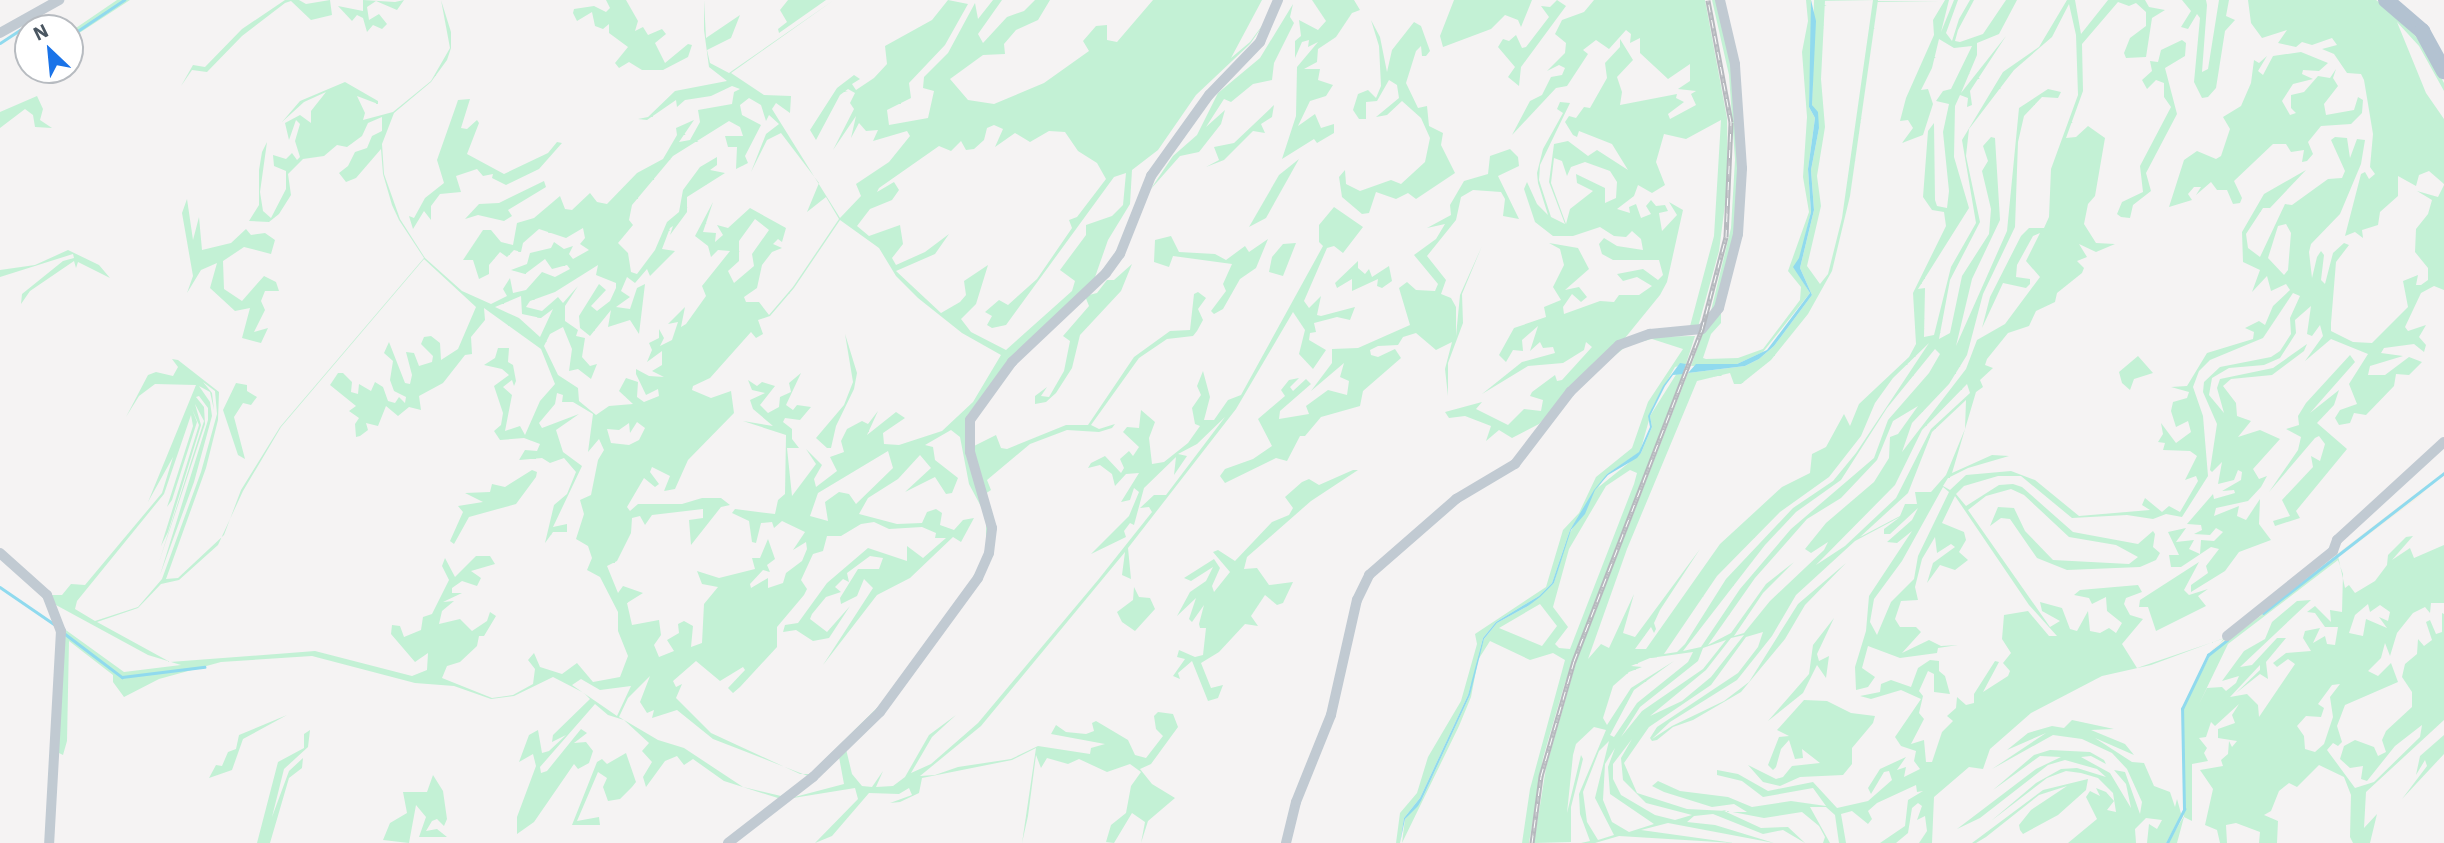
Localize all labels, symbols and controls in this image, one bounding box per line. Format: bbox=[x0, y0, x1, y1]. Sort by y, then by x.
north arrow bbox=[14, 14, 84, 84]
text: N bbox=[29, 18, 52, 46]

